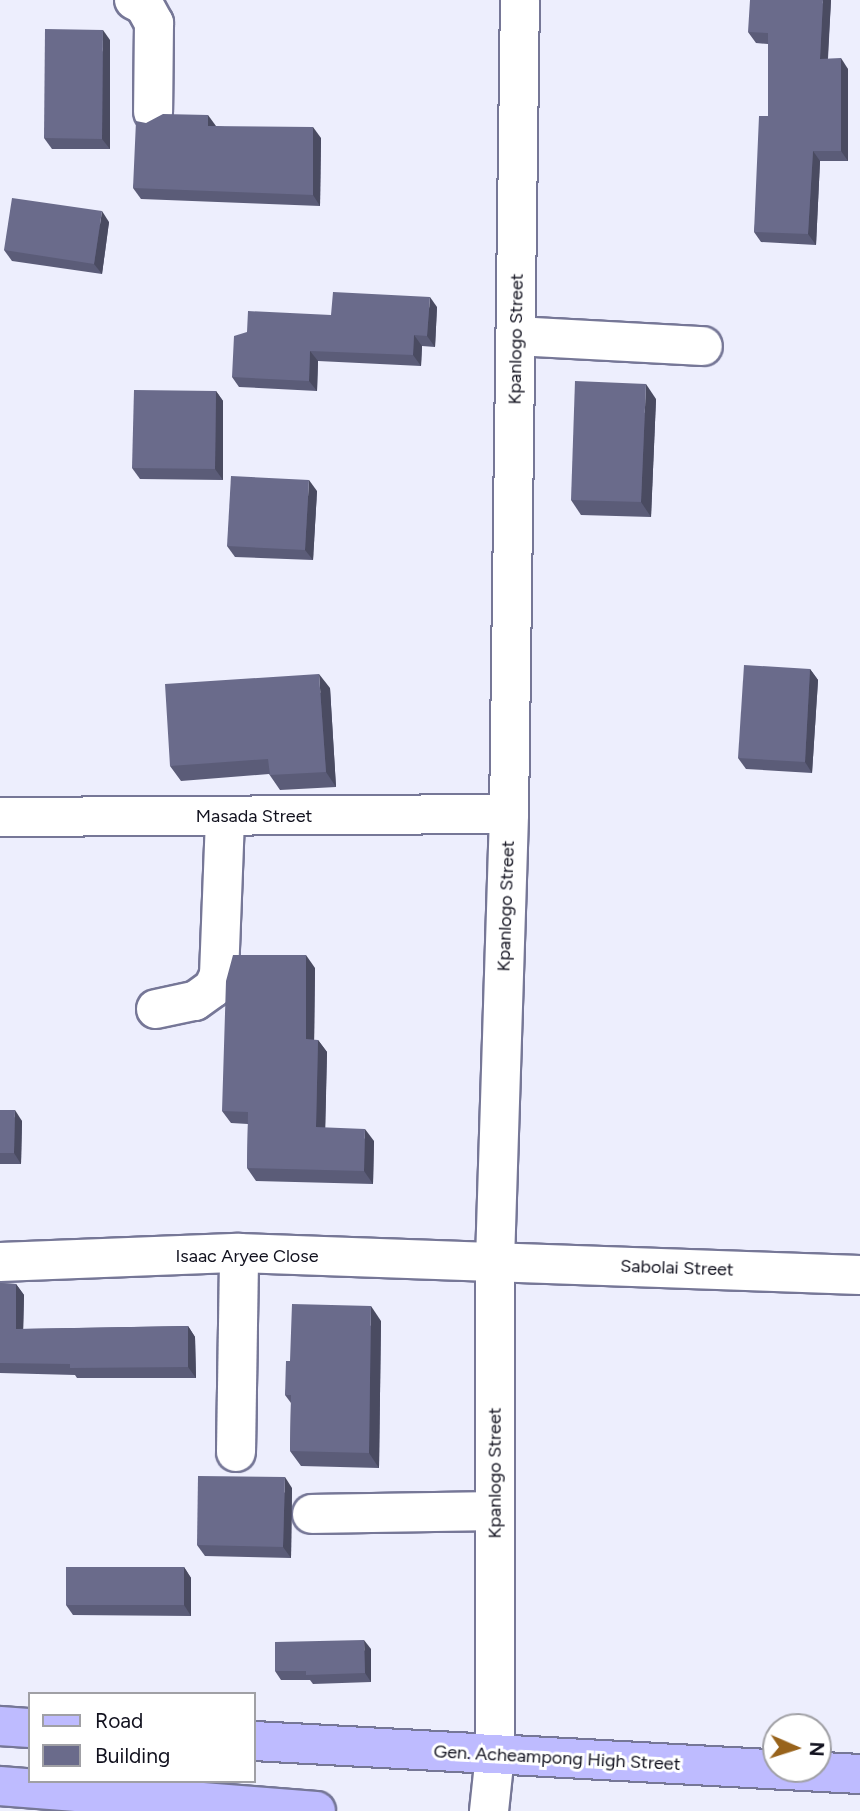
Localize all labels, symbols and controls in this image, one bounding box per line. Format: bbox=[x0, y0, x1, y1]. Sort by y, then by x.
street label: Kpanlogo Street bbox=[504, 273, 528, 405]
street label: Masada Street bbox=[196, 805, 312, 827]
street label: Kpanlogo Street bbox=[493, 840, 519, 972]
street label: Isaac Aryee Close bbox=[175, 1245, 319, 1267]
street label: Sabolai Street bbox=[620, 1255, 734, 1281]
street label: Kpanlogo Street bbox=[484, 1407, 506, 1539]
legend bbox=[28, 1692, 256, 1783]
text: Road bbox=[95, 1708, 143, 1733]
north arrow bbox=[762, 1713, 832, 1783]
street label: Gen. Acheampong High Street bbox=[433, 1741, 681, 1775]
text: N bbox=[805, 1741, 828, 1757]
text: Building bbox=[95, 1743, 170, 1768]

